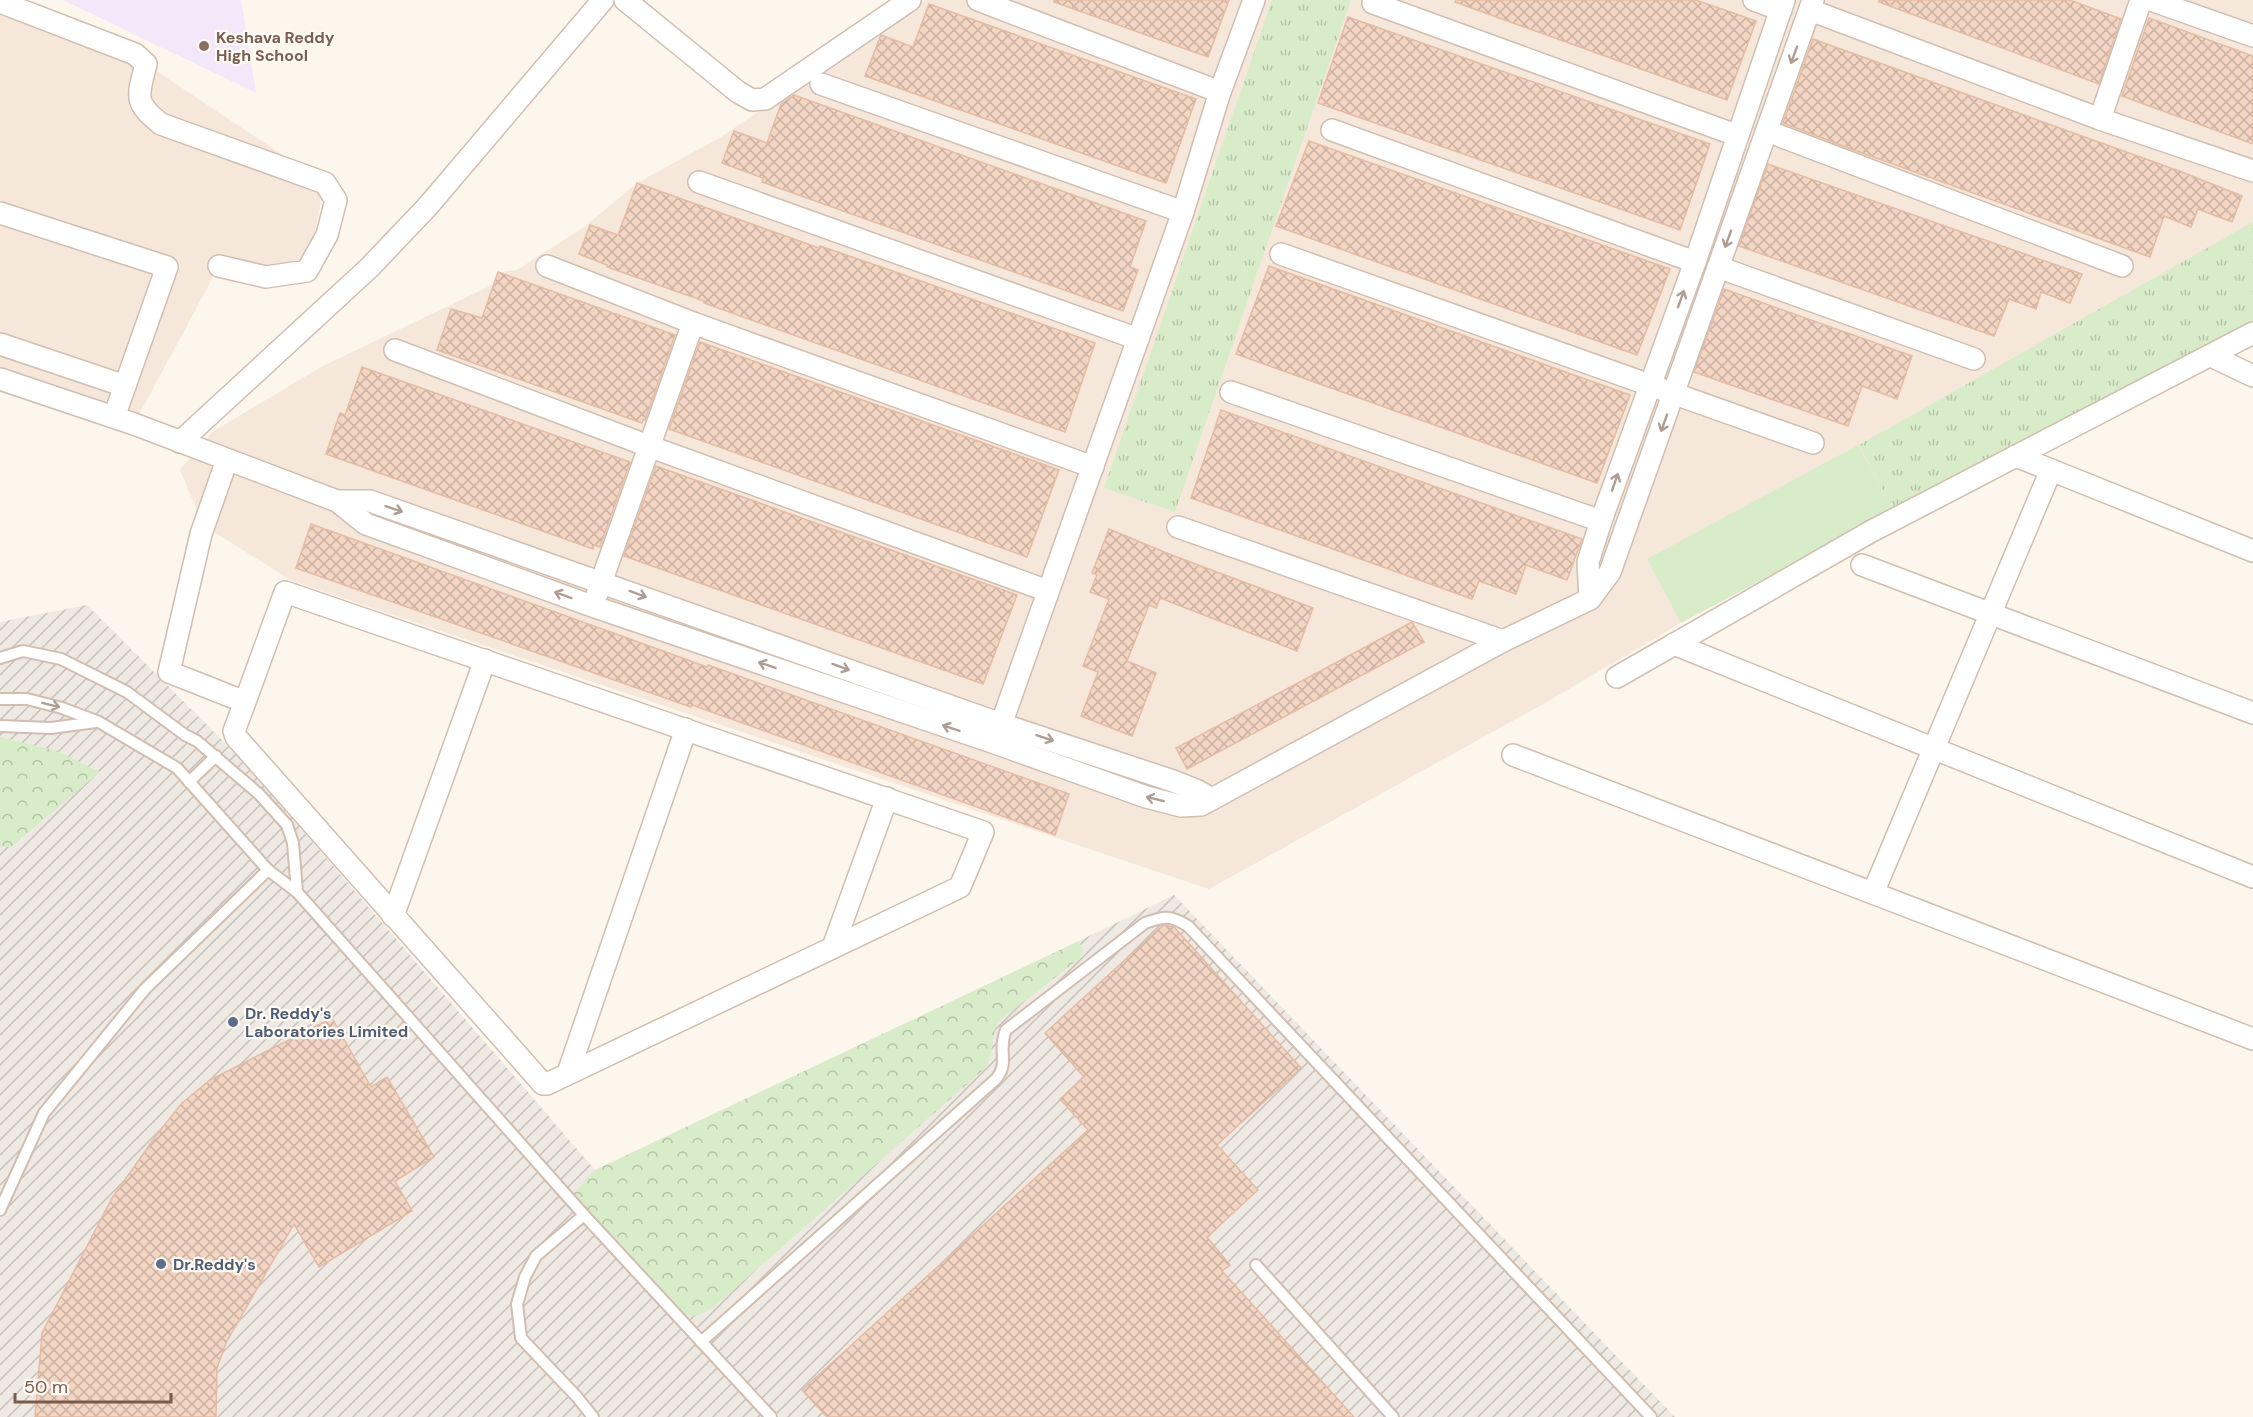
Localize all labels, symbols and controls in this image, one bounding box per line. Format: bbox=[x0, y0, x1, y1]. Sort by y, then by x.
place label: Keshava Reddy High School bbox=[216, 27, 335, 66]
marker: Keshava Reddy High School bbox=[197, 39, 211, 53]
one-way arrow bbox=[1787, 45, 1798, 64]
one-way arrow bbox=[1722, 229, 1733, 248]
one-way arrow bbox=[1676, 290, 1687, 309]
one-way arrow bbox=[1658, 413, 1669, 432]
one-way arrow bbox=[1610, 473, 1621, 492]
one-way arrow bbox=[384, 505, 403, 516]
one-way arrow bbox=[554, 589, 572, 600]
one-way arrow bbox=[628, 590, 647, 601]
one-way arrow bbox=[758, 659, 777, 670]
one-way arrow bbox=[831, 662, 850, 673]
one-way arrow bbox=[41, 699, 60, 711]
one-way arrow bbox=[942, 722, 961, 733]
one-way arrow bbox=[1035, 734, 1054, 745]
one-way arrow bbox=[1146, 793, 1165, 805]
place label: Dr. Reddy's Laboratories Limited bbox=[245, 1003, 408, 1042]
marker: Dr. Reddy's Laboratories Limited bbox=[226, 1015, 240, 1029]
place label: Dr.Reddy's bbox=[173, 1254, 256, 1275]
marker: Dr.Reddy's bbox=[154, 1257, 168, 1271]
scale bar bbox=[15, 1366, 171, 1404]
text: 50 m bbox=[24, 1375, 68, 1399]

